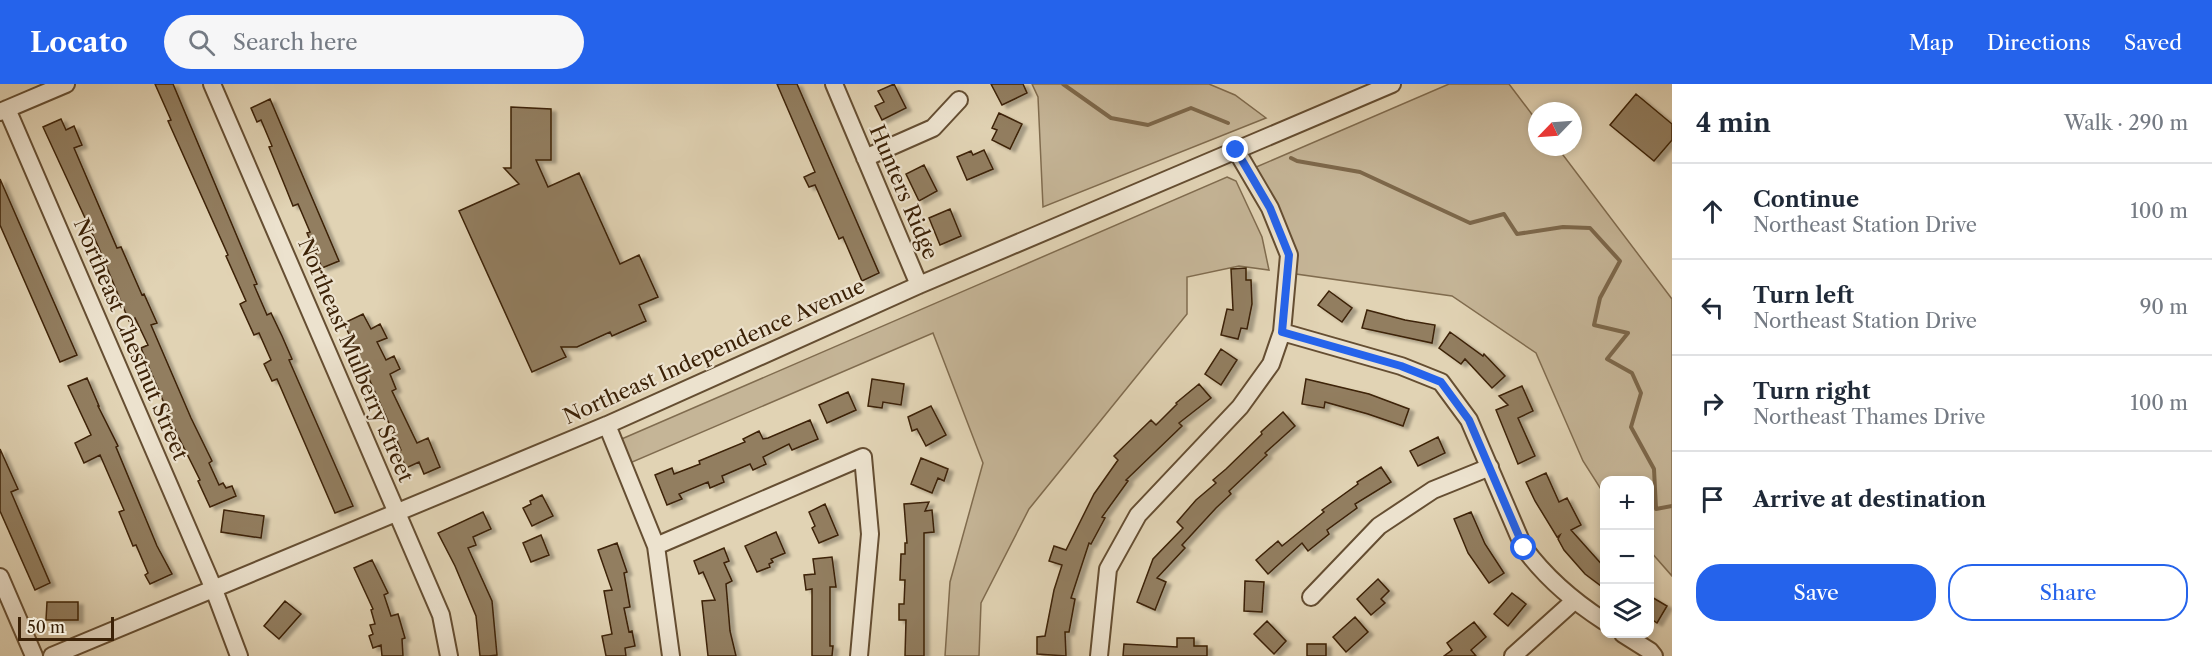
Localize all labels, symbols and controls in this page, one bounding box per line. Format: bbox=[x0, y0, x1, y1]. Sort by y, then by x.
search box bbox=[164, 15, 584, 69]
text: Locato bbox=[30, 25, 128, 59]
icon: search bbox=[185, 26, 218, 59]
text: Search here bbox=[233, 29, 358, 56]
text: Map bbox=[1909, 30, 1954, 55]
text: Directions bbox=[1987, 30, 2091, 55]
text: Saved bbox=[2124, 30, 2182, 55]
north arrow bbox=[1528, 102, 1582, 156]
text: 4 min bbox=[1696, 107, 1771, 139]
text: Walk · 290 m bbox=[2064, 111, 2188, 135]
street label: Hunters Ridge bbox=[864, 121, 944, 263]
route end bbox=[1222, 136, 1248, 162]
text: Continue bbox=[1753, 186, 1859, 213]
icon: ahead bbox=[1696, 195, 1729, 228]
text: 100 m bbox=[2130, 199, 2188, 223]
text: Northeast Station Drive bbox=[1753, 213, 1977, 237]
street label: Northeast Chestnut Street bbox=[69, 214, 194, 464]
street label: Northeast Mulberry Street bbox=[293, 234, 419, 486]
street label: Northeast Independence Avenue bbox=[559, 273, 869, 429]
text: Turn left bbox=[1753, 282, 1854, 309]
icon: left bbox=[1696, 291, 1729, 324]
text: 90 m bbox=[2140, 295, 2188, 319]
text: Northeast Station Drive bbox=[1753, 309, 1977, 333]
text: Turn right bbox=[1753, 378, 1871, 405]
icon: right bbox=[1696, 387, 1729, 420]
text: 100 m bbox=[2130, 391, 2188, 415]
text: Northeast Thames Drive bbox=[1753, 405, 1985, 429]
map controls bbox=[1600, 476, 1654, 638]
button: + bbox=[1600, 476, 1654, 530]
icon: arrive bbox=[1696, 483, 1729, 516]
text: Arrive at destination bbox=[1753, 486, 1986, 513]
button: − bbox=[1600, 530, 1654, 584]
route start bbox=[1510, 534, 1536, 560]
button: Save bbox=[1696, 564, 1936, 621]
button: Share bbox=[1948, 564, 2188, 621]
button: layers bbox=[1600, 584, 1654, 638]
scale bar bbox=[18, 614, 114, 642]
text: 50 m bbox=[27, 617, 65, 637]

